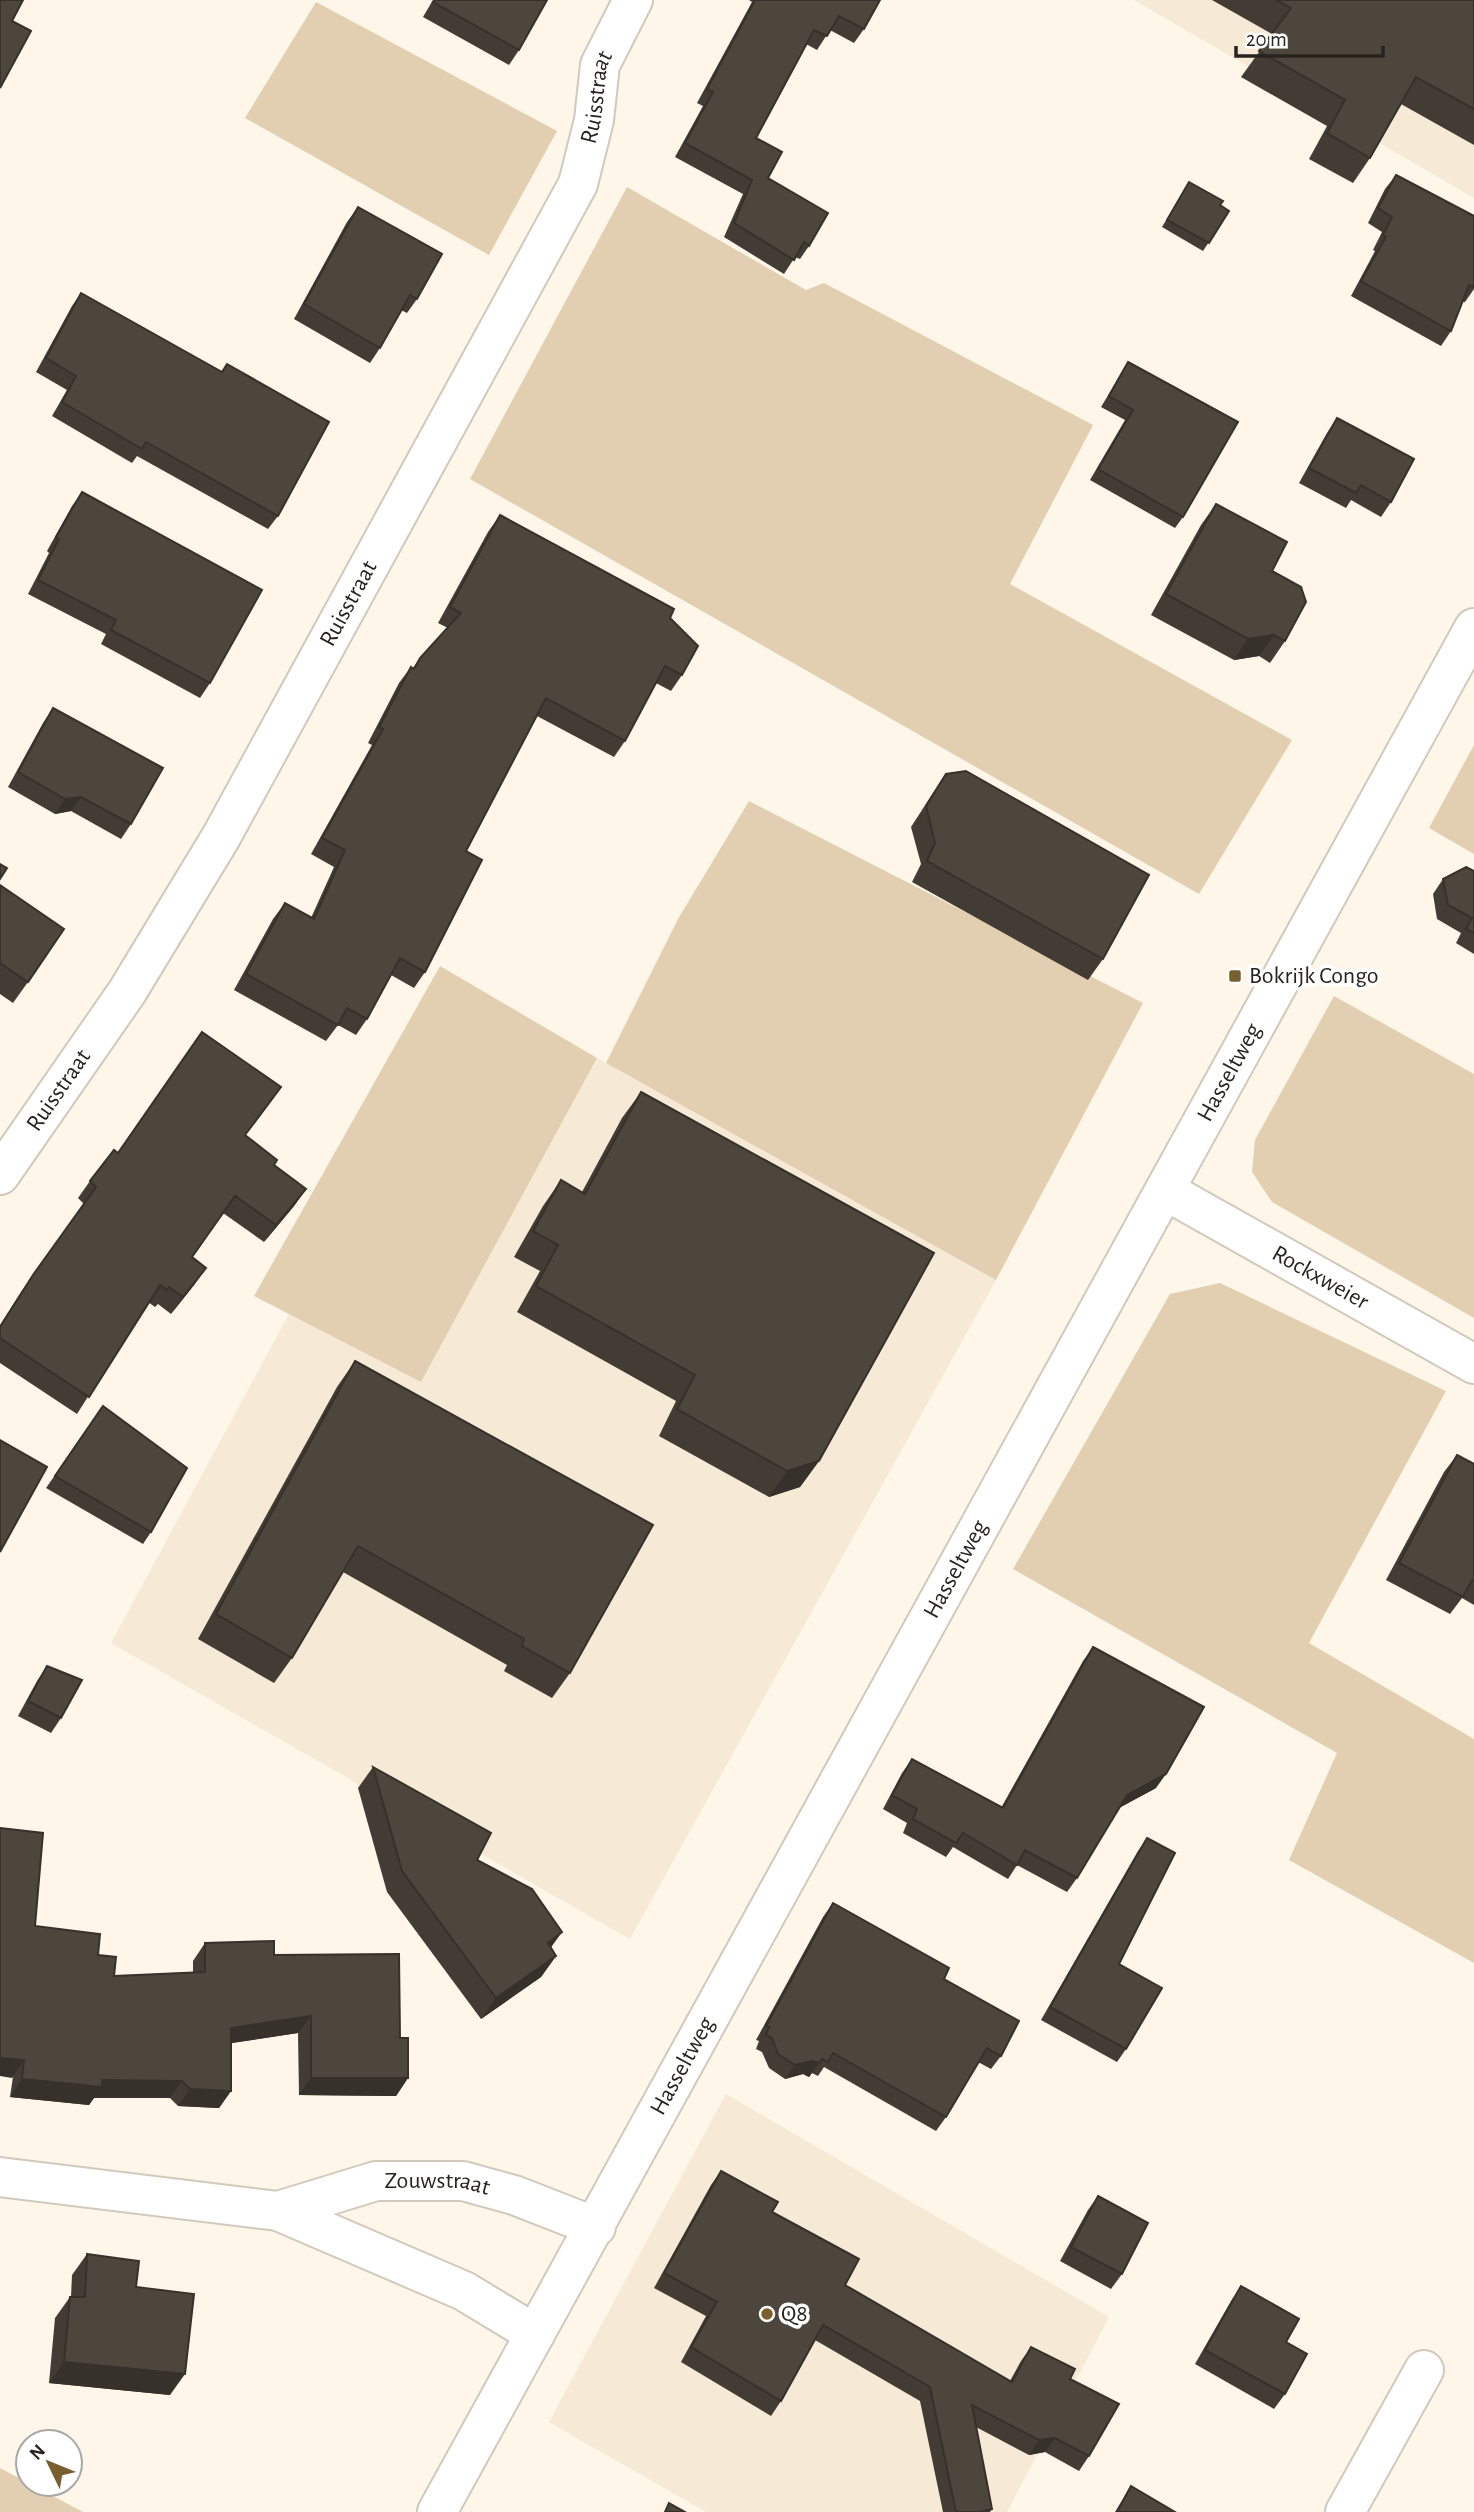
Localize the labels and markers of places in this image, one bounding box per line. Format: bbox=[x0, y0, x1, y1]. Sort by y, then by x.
place label: Bokrijk Congo bbox=[1249, 964, 1379, 988]
marker: Bokrijk Congo bbox=[1227, 968, 1243, 984]
place label: Q8 bbox=[781, 2302, 808, 2326]
marker: Q8 bbox=[759, 2306, 775, 2322]

